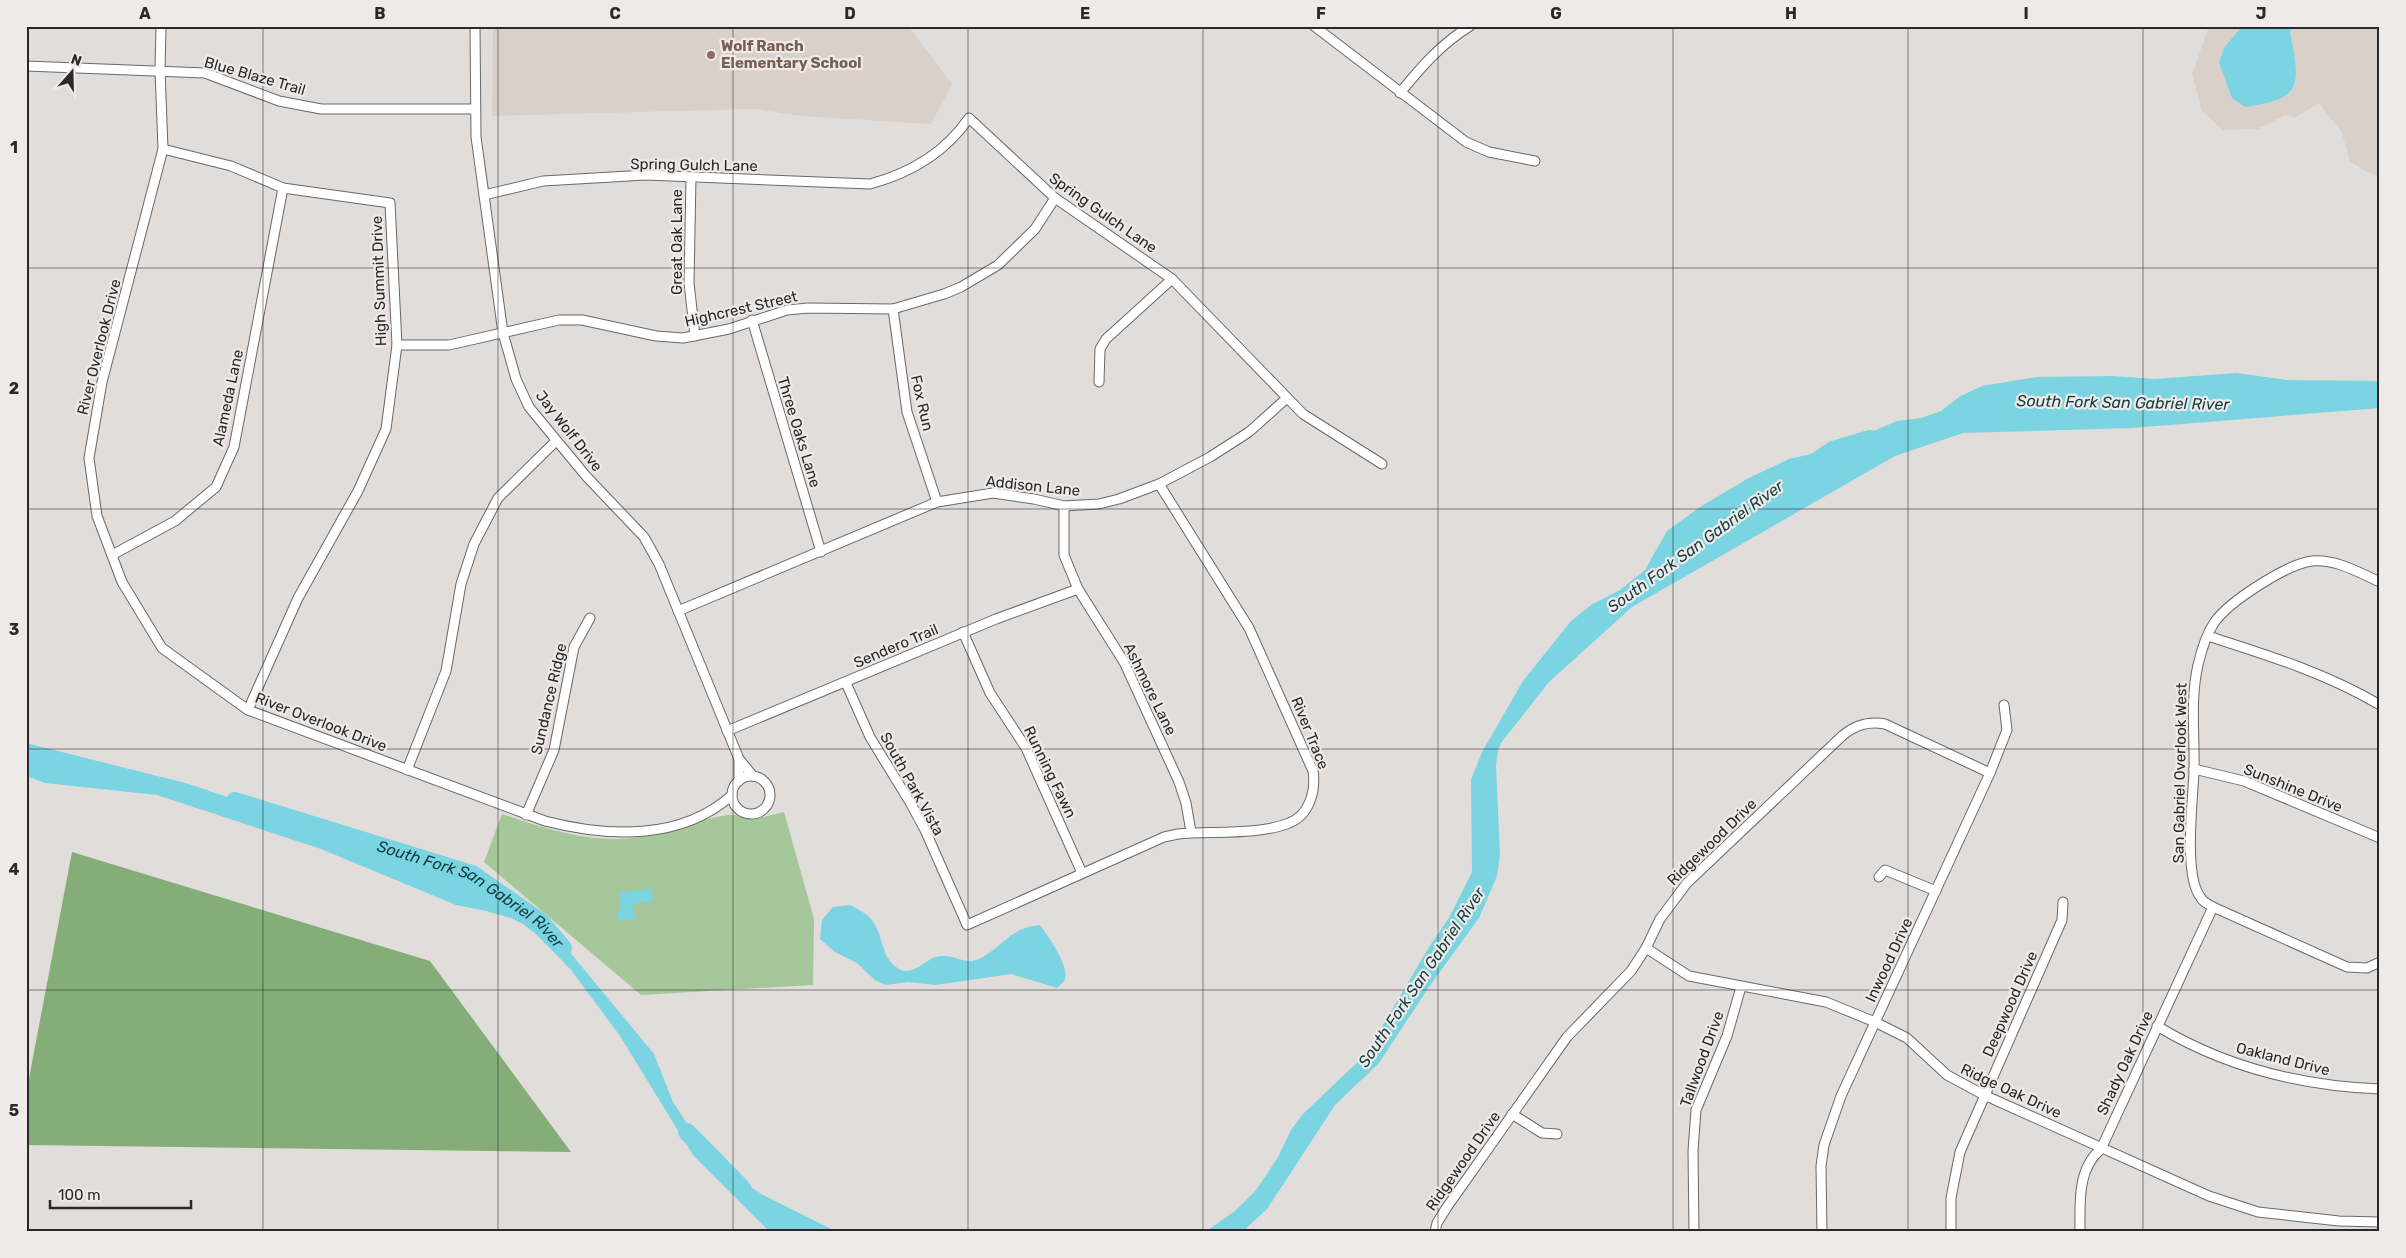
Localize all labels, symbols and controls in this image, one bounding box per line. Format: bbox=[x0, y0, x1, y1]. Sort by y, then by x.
text: A bbox=[139, 4, 151, 23]
text: B bbox=[374, 4, 386, 23]
text: C bbox=[609, 4, 621, 23]
text: D bbox=[844, 4, 856, 23]
text: E bbox=[1080, 4, 1090, 23]
text: F bbox=[1316, 4, 1326, 23]
text: G bbox=[1550, 4, 1562, 23]
text: H bbox=[1785, 4, 1797, 23]
text: I bbox=[2023, 4, 2029, 23]
text: J bbox=[2256, 4, 2266, 23]
place label: Wolf Ranch Elementary School bbox=[721, 37, 862, 72]
north arrow bbox=[48, 48, 98, 98]
marker: Wolf Ranch Elementary School bbox=[705, 49, 717, 61]
text: N bbox=[69, 51, 84, 70]
street label: Blue Blaze Trail bbox=[202, 53, 308, 99]
text: 1 bbox=[10, 138, 18, 157]
street label: Spring Gulch Lane bbox=[630, 155, 758, 175]
street label: Spring Gulch Lane bbox=[1046, 169, 1160, 257]
street label: Great Oak Lane bbox=[668, 189, 686, 295]
street label: High Summit Drive bbox=[368, 216, 390, 346]
street label: River Overlook Drive bbox=[73, 277, 125, 417]
street label: Highcrest Street bbox=[683, 287, 799, 331]
street label: Alameda Lane bbox=[209, 348, 247, 448]
street label: Fox Run bbox=[907, 373, 937, 433]
street label: Three Oaks Lane bbox=[774, 374, 824, 490]
text: 2 bbox=[9, 379, 19, 398]
street label: Jay Wolf Drive bbox=[532, 387, 606, 475]
water label: South Fork San Gabriel River bbox=[2016, 391, 2230, 414]
street label: Addison Lane bbox=[985, 472, 1081, 500]
water label: South Fork San Gabriel River bbox=[1604, 476, 1788, 617]
text: 3 bbox=[9, 620, 19, 639]
street label: Sendero Trail bbox=[851, 620, 941, 672]
street label: Ashmore Lane bbox=[1120, 640, 1180, 738]
street label: Sundance Ridge bbox=[527, 642, 571, 756]
street label: San Gabriel Overlook West bbox=[2169, 682, 2191, 863]
street label: River Overlook Drive bbox=[253, 689, 389, 755]
street label: River Trace bbox=[1287, 694, 1333, 772]
street label: Running Fawn bbox=[1020, 723, 1080, 821]
street label: South Park Vista bbox=[876, 729, 948, 839]
street label: Sunshine Drive bbox=[2241, 760, 2345, 816]
street label: Ridgewood Drive bbox=[1664, 795, 1760, 889]
water label: South Fork San Gabriel River bbox=[375, 836, 568, 952]
text: 4 bbox=[9, 860, 20, 879]
water label: South Fork San Gabriel River bbox=[1354, 883, 1489, 1071]
street label: Inwood Drive bbox=[1862, 915, 1916, 1005]
street label: Deepwood Drive bbox=[1979, 948, 2041, 1060]
street label: Shady Oak Drive bbox=[2093, 1008, 2157, 1118]
street label: Tallwood Drive bbox=[1676, 1009, 1728, 1109]
street label: Oakland Drive bbox=[2234, 1039, 2332, 1079]
street label: Ridge Oak Drive bbox=[1958, 1060, 2064, 1122]
text: 5 bbox=[9, 1101, 19, 1120]
street label: Ridgewood Drive bbox=[1422, 1108, 1504, 1214]
scale bar bbox=[50, 1178, 191, 1210]
text: 100 m bbox=[58, 1186, 100, 1204]

